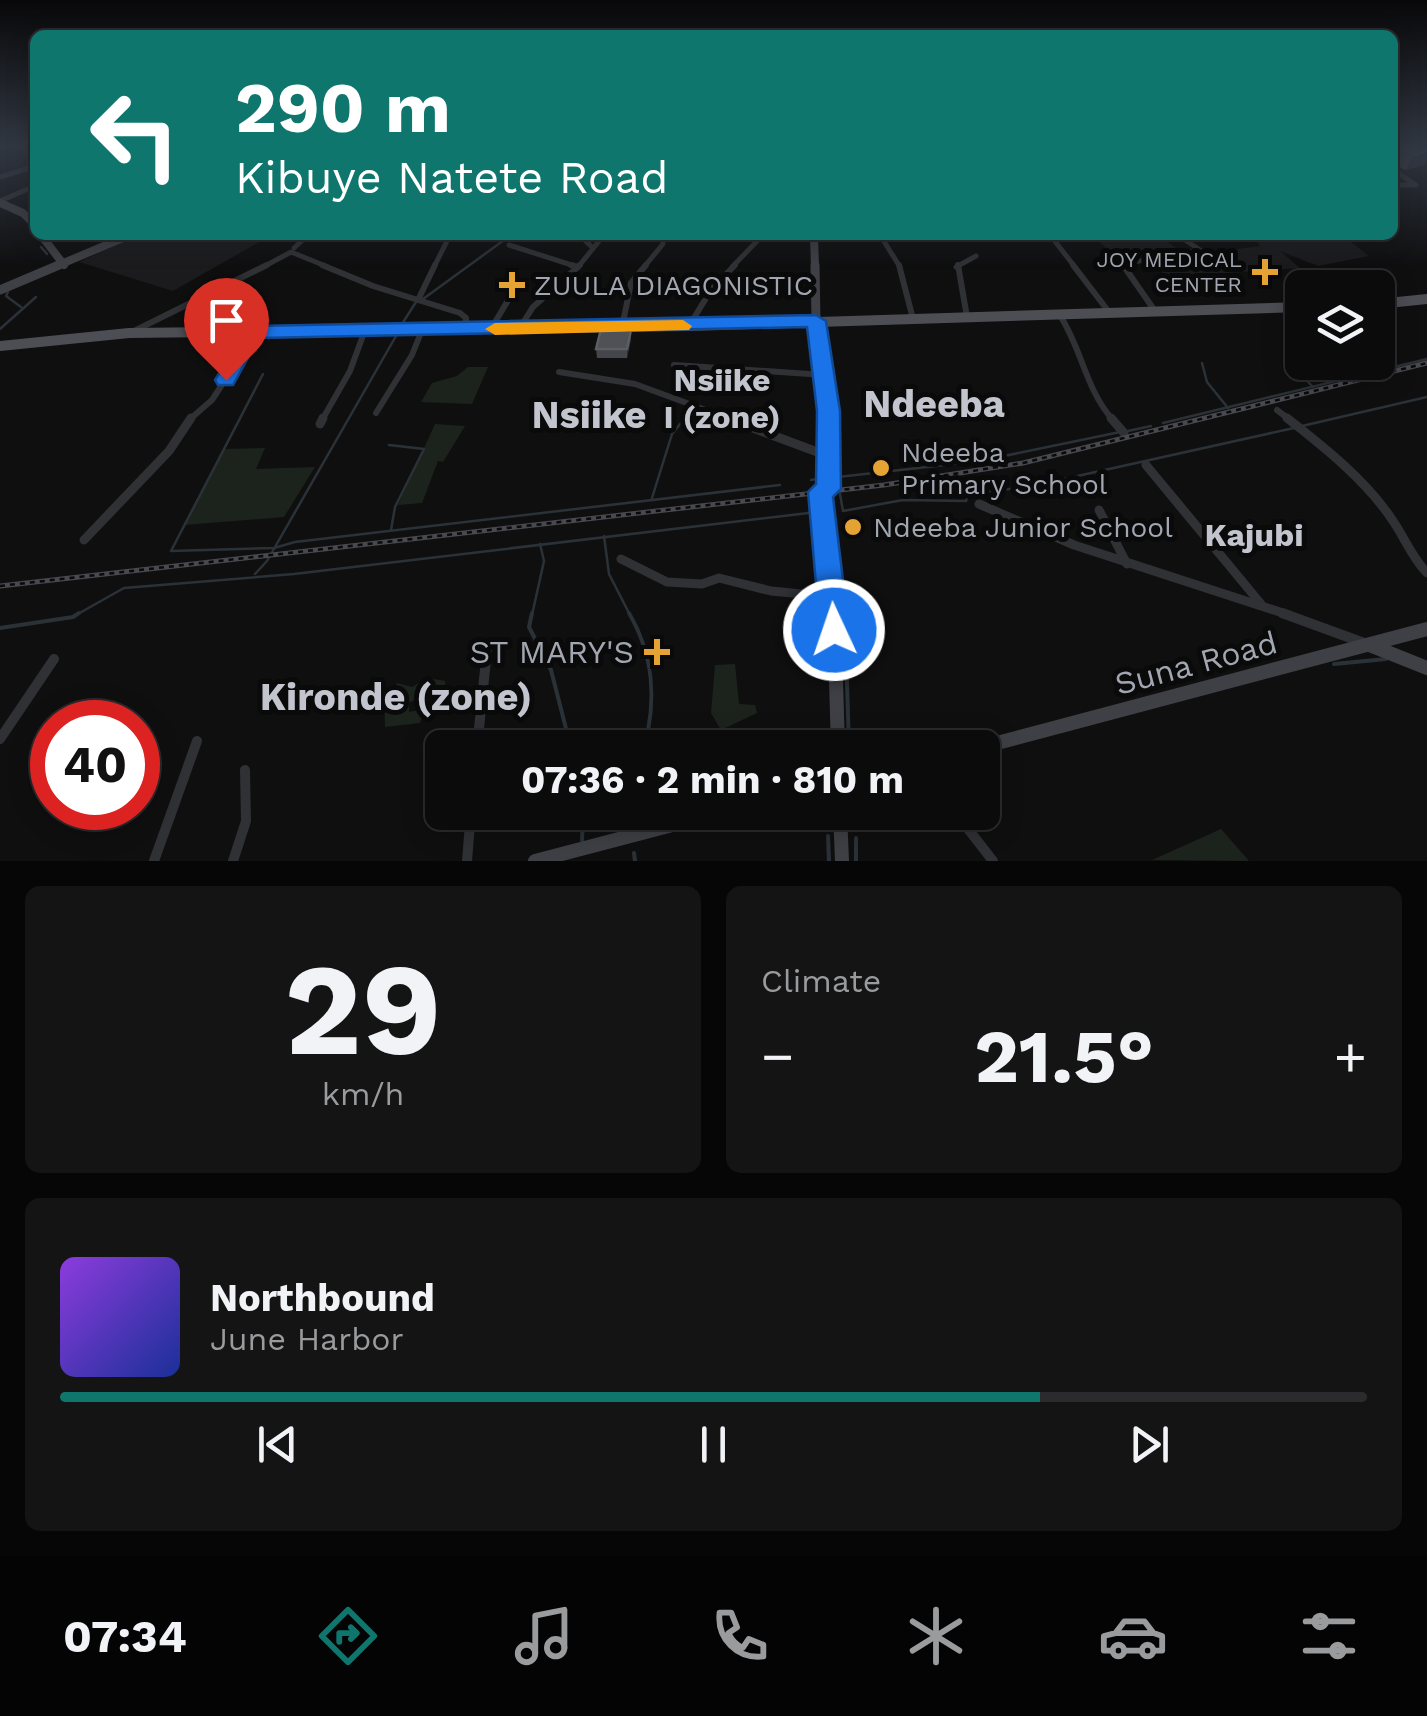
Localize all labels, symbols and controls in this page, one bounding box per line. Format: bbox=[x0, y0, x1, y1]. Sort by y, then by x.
text: 290 m bbox=[235, 67, 451, 149]
icon: left bbox=[70, 70, 200, 200]
text: Kibuye Natete Road bbox=[235, 151, 669, 204]
place label: JOY MEDICAL CENTER bbox=[1096, 247, 1242, 297]
marker: JOY MEDICAL CENTER bbox=[1252, 259, 1278, 285]
place label: ZUULA DIAGONISTIC bbox=[534, 269, 813, 302]
map controls bbox=[1285, 270, 1395, 380]
button: layers bbox=[1285, 270, 1395, 380]
marker: ZUULA DIAGONISTIC bbox=[499, 272, 525, 298]
pin bbox=[184, 278, 269, 381]
icon: arrive bbox=[199, 293, 254, 348]
district label: Nsiike I (zone) bbox=[664, 361, 780, 436]
district label: Ndeeba bbox=[863, 382, 1005, 426]
district label: Nsiike bbox=[531, 393, 647, 437]
place label: Ndeeba Primary School bbox=[901, 436, 1108, 501]
marker: Ndeeba Primary School bbox=[870, 457, 892, 479]
place label: Ndeeba Junior School bbox=[873, 511, 1173, 544]
marker: Ndeeba Junior School bbox=[842, 516, 864, 538]
district label: Kajubi bbox=[1204, 516, 1304, 554]
position arrow bbox=[782, 578, 886, 682]
street label: Suna Road bbox=[1111, 623, 1281, 703]
place label: ST MARY'S bbox=[470, 633, 634, 671]
marker: ST MARY'S bbox=[644, 639, 670, 665]
district label: Kironde (zone) bbox=[260, 675, 532, 719]
speed limit sign: 40 bbox=[30, 700, 160, 830]
text: 07:36 · 2 min · 810 m bbox=[521, 758, 904, 802]
text: 29 bbox=[284, 933, 442, 1086]
text: Climate bbox=[761, 962, 881, 1000]
text: 21.5° bbox=[974, 1012, 1154, 1100]
text: − bbox=[761, 1024, 794, 1088]
text: + bbox=[1334, 1024, 1367, 1088]
text: km/h bbox=[322, 1075, 404, 1113]
text: Northbound bbox=[210, 1276, 435, 1320]
text: June Harbor bbox=[210, 1320, 404, 1358]
icon: previous bbox=[250, 1417, 305, 1472]
icon: pause bbox=[686, 1417, 741, 1472]
icon: next bbox=[1122, 1417, 1177, 1472]
icon: directions bbox=[313, 1601, 383, 1671]
icon: music bbox=[509, 1601, 579, 1671]
icon: phone bbox=[705, 1601, 775, 1671]
icon: climate bbox=[901, 1601, 971, 1671]
icon: car bbox=[1098, 1601, 1168, 1671]
icon: filters bbox=[1294, 1601, 1364, 1671]
text: 07:34 bbox=[63, 1610, 187, 1663]

